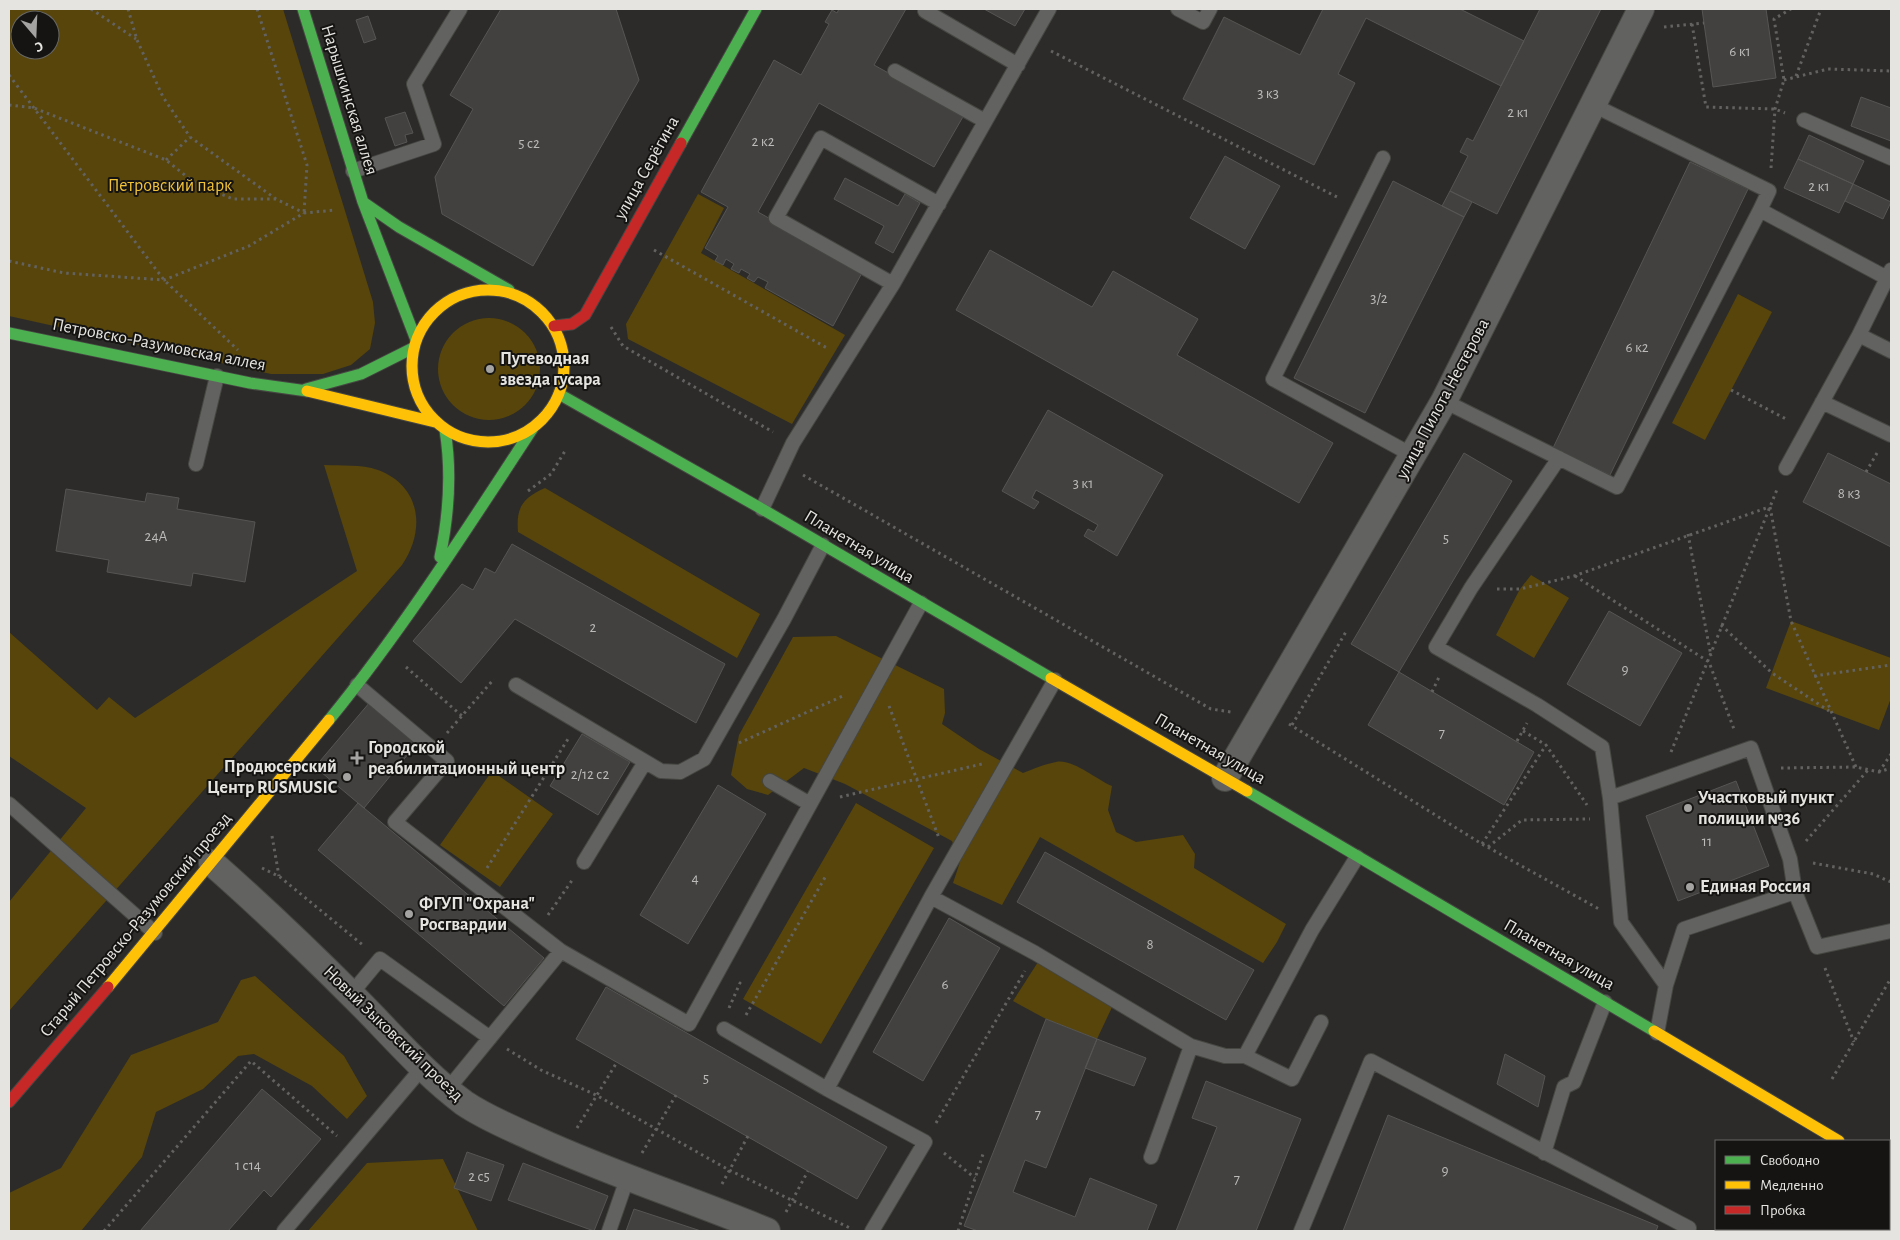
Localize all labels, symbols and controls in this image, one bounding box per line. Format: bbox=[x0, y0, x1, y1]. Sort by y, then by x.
north arrow bbox=[10, 10, 60, 60]
street label: Нарышкинская аллея bbox=[318, 23, 380, 177]
text: С bbox=[33, 38, 45, 54]
house number: 6 к1 bbox=[1729, 44, 1751, 59]
house number: 3 к3 bbox=[1257, 86, 1279, 101]
house number: 2 к1 bbox=[1507, 105, 1529, 120]
street label: улица Серёгина bbox=[611, 113, 683, 223]
house number: 2 к2 bbox=[751, 134, 775, 149]
house number: 5 с2 bbox=[518, 136, 540, 151]
park label: Петровский парк bbox=[108, 177, 233, 195]
house number: 2 к1 bbox=[1808, 179, 1830, 194]
house number: 3/2 bbox=[1370, 291, 1388, 306]
street label: Петровско-Разумовская аллея bbox=[51, 315, 267, 375]
street label: улица Пилота Нестерова bbox=[1393, 316, 1493, 483]
house number: 6 к2 bbox=[1625, 340, 1649, 355]
place label: Путеводная звезда гусара bbox=[500, 350, 601, 389]
marker: Путеводная звезда гусара bbox=[484, 363, 496, 375]
house number: 3 к1 bbox=[1073, 476, 1093, 491]
house number: 8 к3 bbox=[1838, 486, 1860, 501]
street label: Планетная улица bbox=[801, 507, 917, 587]
house number: 24А bbox=[145, 529, 168, 544]
house number: 5 bbox=[1443, 531, 1449, 546]
house number: 2 bbox=[590, 620, 597, 635]
house number: 9 bbox=[1621, 662, 1629, 677]
street label: Планетная улица bbox=[1152, 710, 1268, 788]
house number: 7 bbox=[1439, 726, 1445, 741]
place label: Городской реабилитационный центр bbox=[368, 739, 565, 778]
marker: Городской реабилитационный центр bbox=[350, 751, 364, 765]
place label: Продюсерский Центр RUSMUSIC bbox=[207, 758, 338, 797]
house number: 2/12 с2 bbox=[571, 767, 609, 782]
marker: Продюсерский Центр RUSMUSIC bbox=[341, 771, 353, 783]
place label: Участковый пункт полиции №36 bbox=[1698, 789, 1835, 828]
marker: Участковый пункт полиции №36 bbox=[1682, 802, 1694, 814]
street label: Старый Петровско-Разумовский проезд bbox=[37, 809, 235, 1041]
house number: 11 bbox=[1702, 834, 1712, 849]
house number: 4 bbox=[691, 871, 699, 886]
place label: Единая Россия bbox=[1700, 878, 1811, 896]
marker: Единая Россия bbox=[1684, 881, 1696, 893]
place label: ФГУП "Охрана" Росгвардии bbox=[419, 895, 535, 934]
marker: ФГУП "Охрана" Росгвардии bbox=[403, 908, 415, 920]
street label: Планетная улица bbox=[1501, 916, 1617, 994]
house number: 8 bbox=[1146, 937, 1154, 952]
street label: Новый Зыковский проезд bbox=[320, 963, 466, 1105]
house number: 6 bbox=[941, 977, 949, 992]
house number: 5 bbox=[703, 1071, 709, 1086]
house number: 7 bbox=[1035, 1107, 1041, 1122]
legend bbox=[1715, 1140, 1890, 1230]
text: Свободно bbox=[1760, 1153, 1820, 1168]
house number: 1 с14 bbox=[235, 1158, 261, 1173]
house number: 9 bbox=[1441, 1163, 1449, 1178]
house number: 2 с5 bbox=[468, 1169, 490, 1184]
house number: 7 bbox=[1234, 1172, 1240, 1187]
text: Медленно bbox=[1760, 1178, 1824, 1193]
text: Пробка bbox=[1760, 1203, 1806, 1218]

